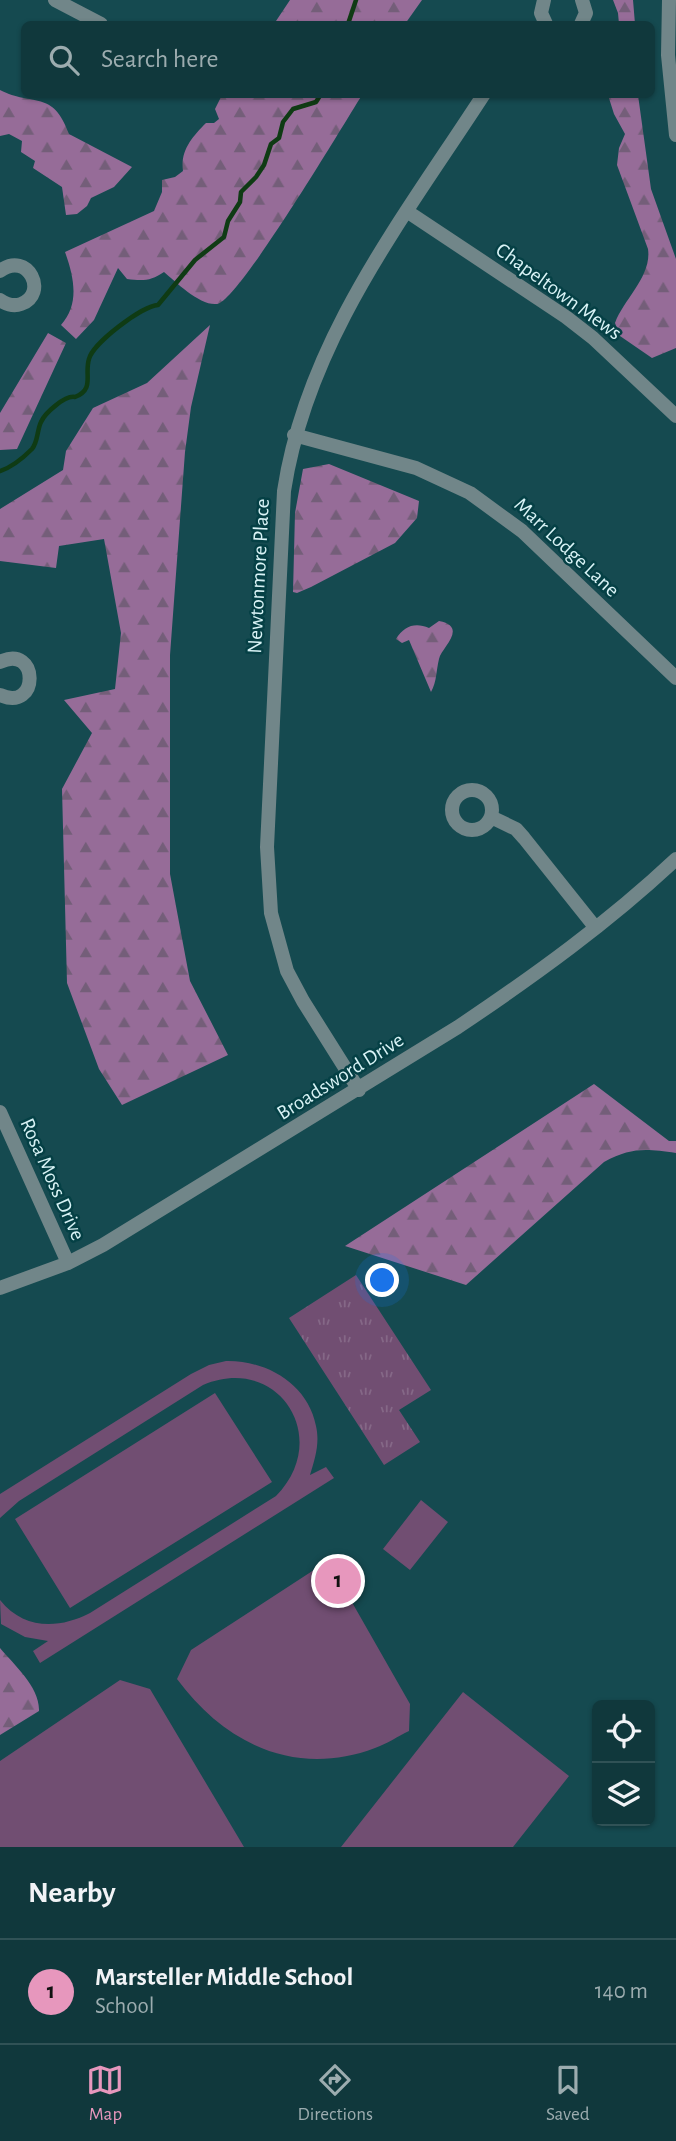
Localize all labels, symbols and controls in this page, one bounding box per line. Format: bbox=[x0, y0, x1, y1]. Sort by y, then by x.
search box bbox=[21, 21, 655, 98]
icon: search bbox=[45, 41, 83, 79]
text: Search here bbox=[101, 46, 219, 72]
street label: Chapeltown Mews bbox=[492, 239, 625, 344]
street label: Marr Lodge Lane bbox=[510, 494, 623, 601]
street label: Newtonmore Place bbox=[244, 498, 273, 654]
street label: Broadsword Drive bbox=[273, 1029, 407, 1124]
street label: Rosa Moss Drive bbox=[16, 1115, 89, 1243]
your location bbox=[365, 1263, 399, 1297]
pin: 1 bbox=[315, 1555, 361, 1607]
map controls bbox=[592, 1700, 655, 1826]
button: locate bbox=[592, 1700, 655, 1763]
button: layers bbox=[592, 1763, 655, 1826]
text: Nearby bbox=[28, 1878, 116, 1908]
text: Marsteller Middle School bbox=[95, 1964, 353, 1990]
text: 1 bbox=[47, 1980, 55, 2003]
text: 140 m bbox=[595, 1980, 648, 2003]
text: School bbox=[95, 1995, 154, 2018]
tab: Map bbox=[86, 2061, 124, 2126]
tab: Directions bbox=[297, 2061, 373, 2126]
tab: Saved bbox=[546, 2061, 590, 2126]

